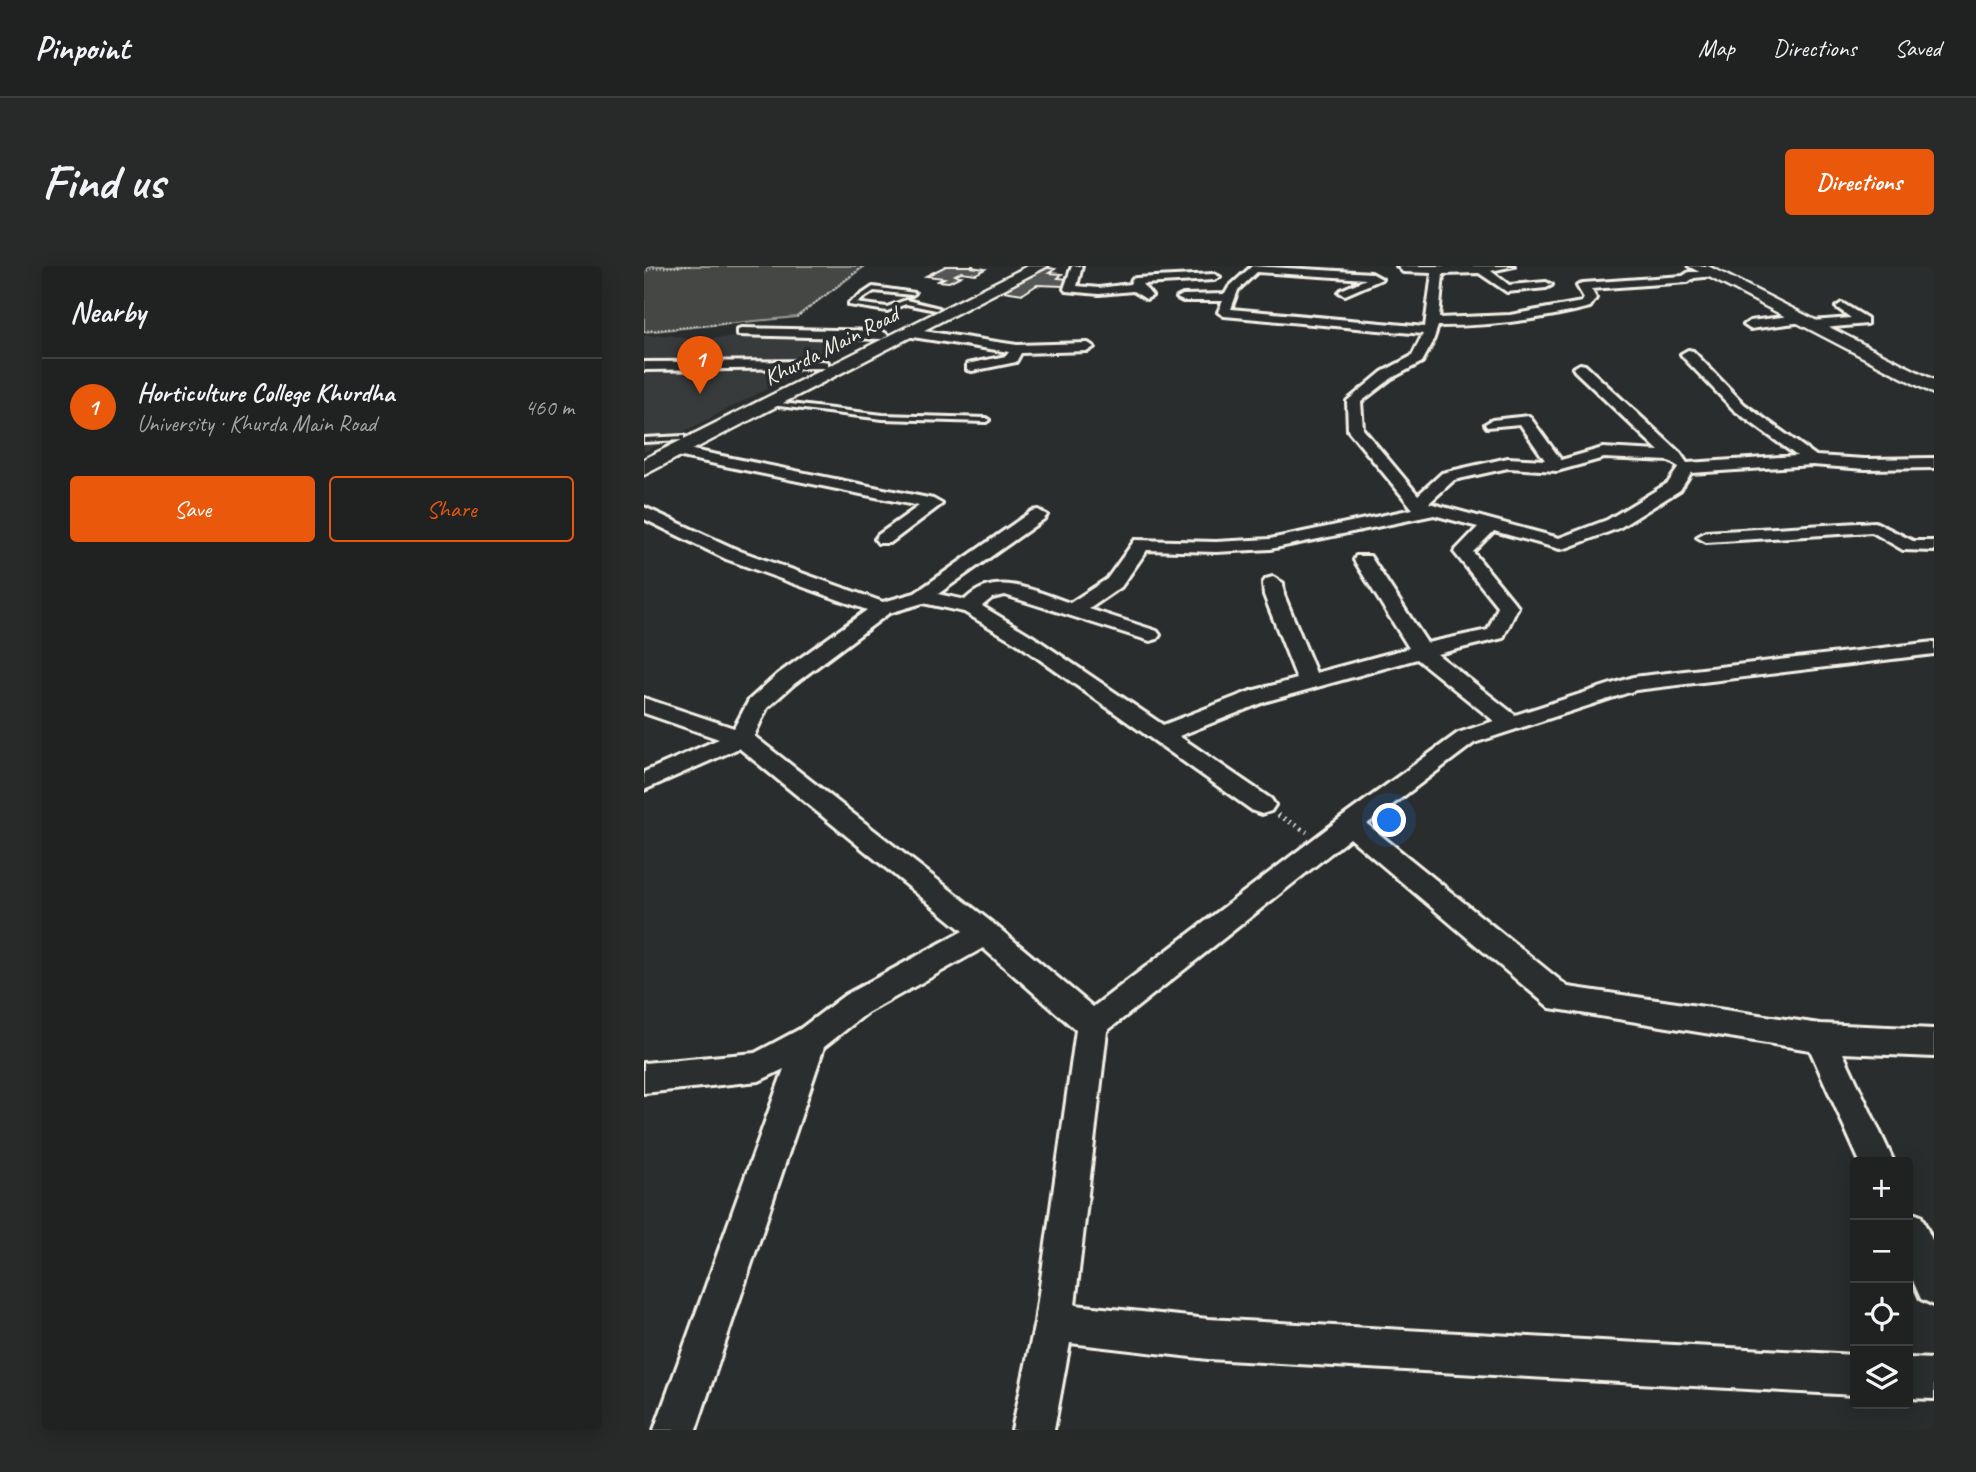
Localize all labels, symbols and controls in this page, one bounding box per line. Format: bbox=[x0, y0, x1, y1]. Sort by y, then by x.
text: Pinpoint bbox=[35, 27, 129, 69]
text: Map bbox=[1698, 33, 1735, 63]
text: Directions bbox=[1773, 33, 1856, 63]
text: Saved bbox=[1894, 33, 1941, 63]
button: Directions bbox=[1785, 149, 1934, 215]
text: Find us bbox=[42, 151, 164, 213]
text: Nearby bbox=[70, 293, 146, 331]
street label: Khurda Main Road bbox=[759, 298, 907, 392]
pin: 1 bbox=[677, 336, 723, 394]
text: Horticulture College Khurdha bbox=[137, 376, 394, 409]
text: 1 bbox=[88, 393, 98, 422]
text: 460 m bbox=[525, 393, 574, 422]
text: University · Khurda Main Road bbox=[137, 409, 376, 438]
button: Save bbox=[70, 476, 315, 542]
button: Share bbox=[329, 476, 574, 542]
your location bbox=[1372, 803, 1406, 837]
map controls bbox=[1850, 1157, 1913, 1409]
button: + bbox=[1850, 1157, 1913, 1220]
button: − bbox=[1850, 1220, 1913, 1283]
button: locate bbox=[1850, 1283, 1913, 1346]
button: layers bbox=[1850, 1346, 1913, 1409]

